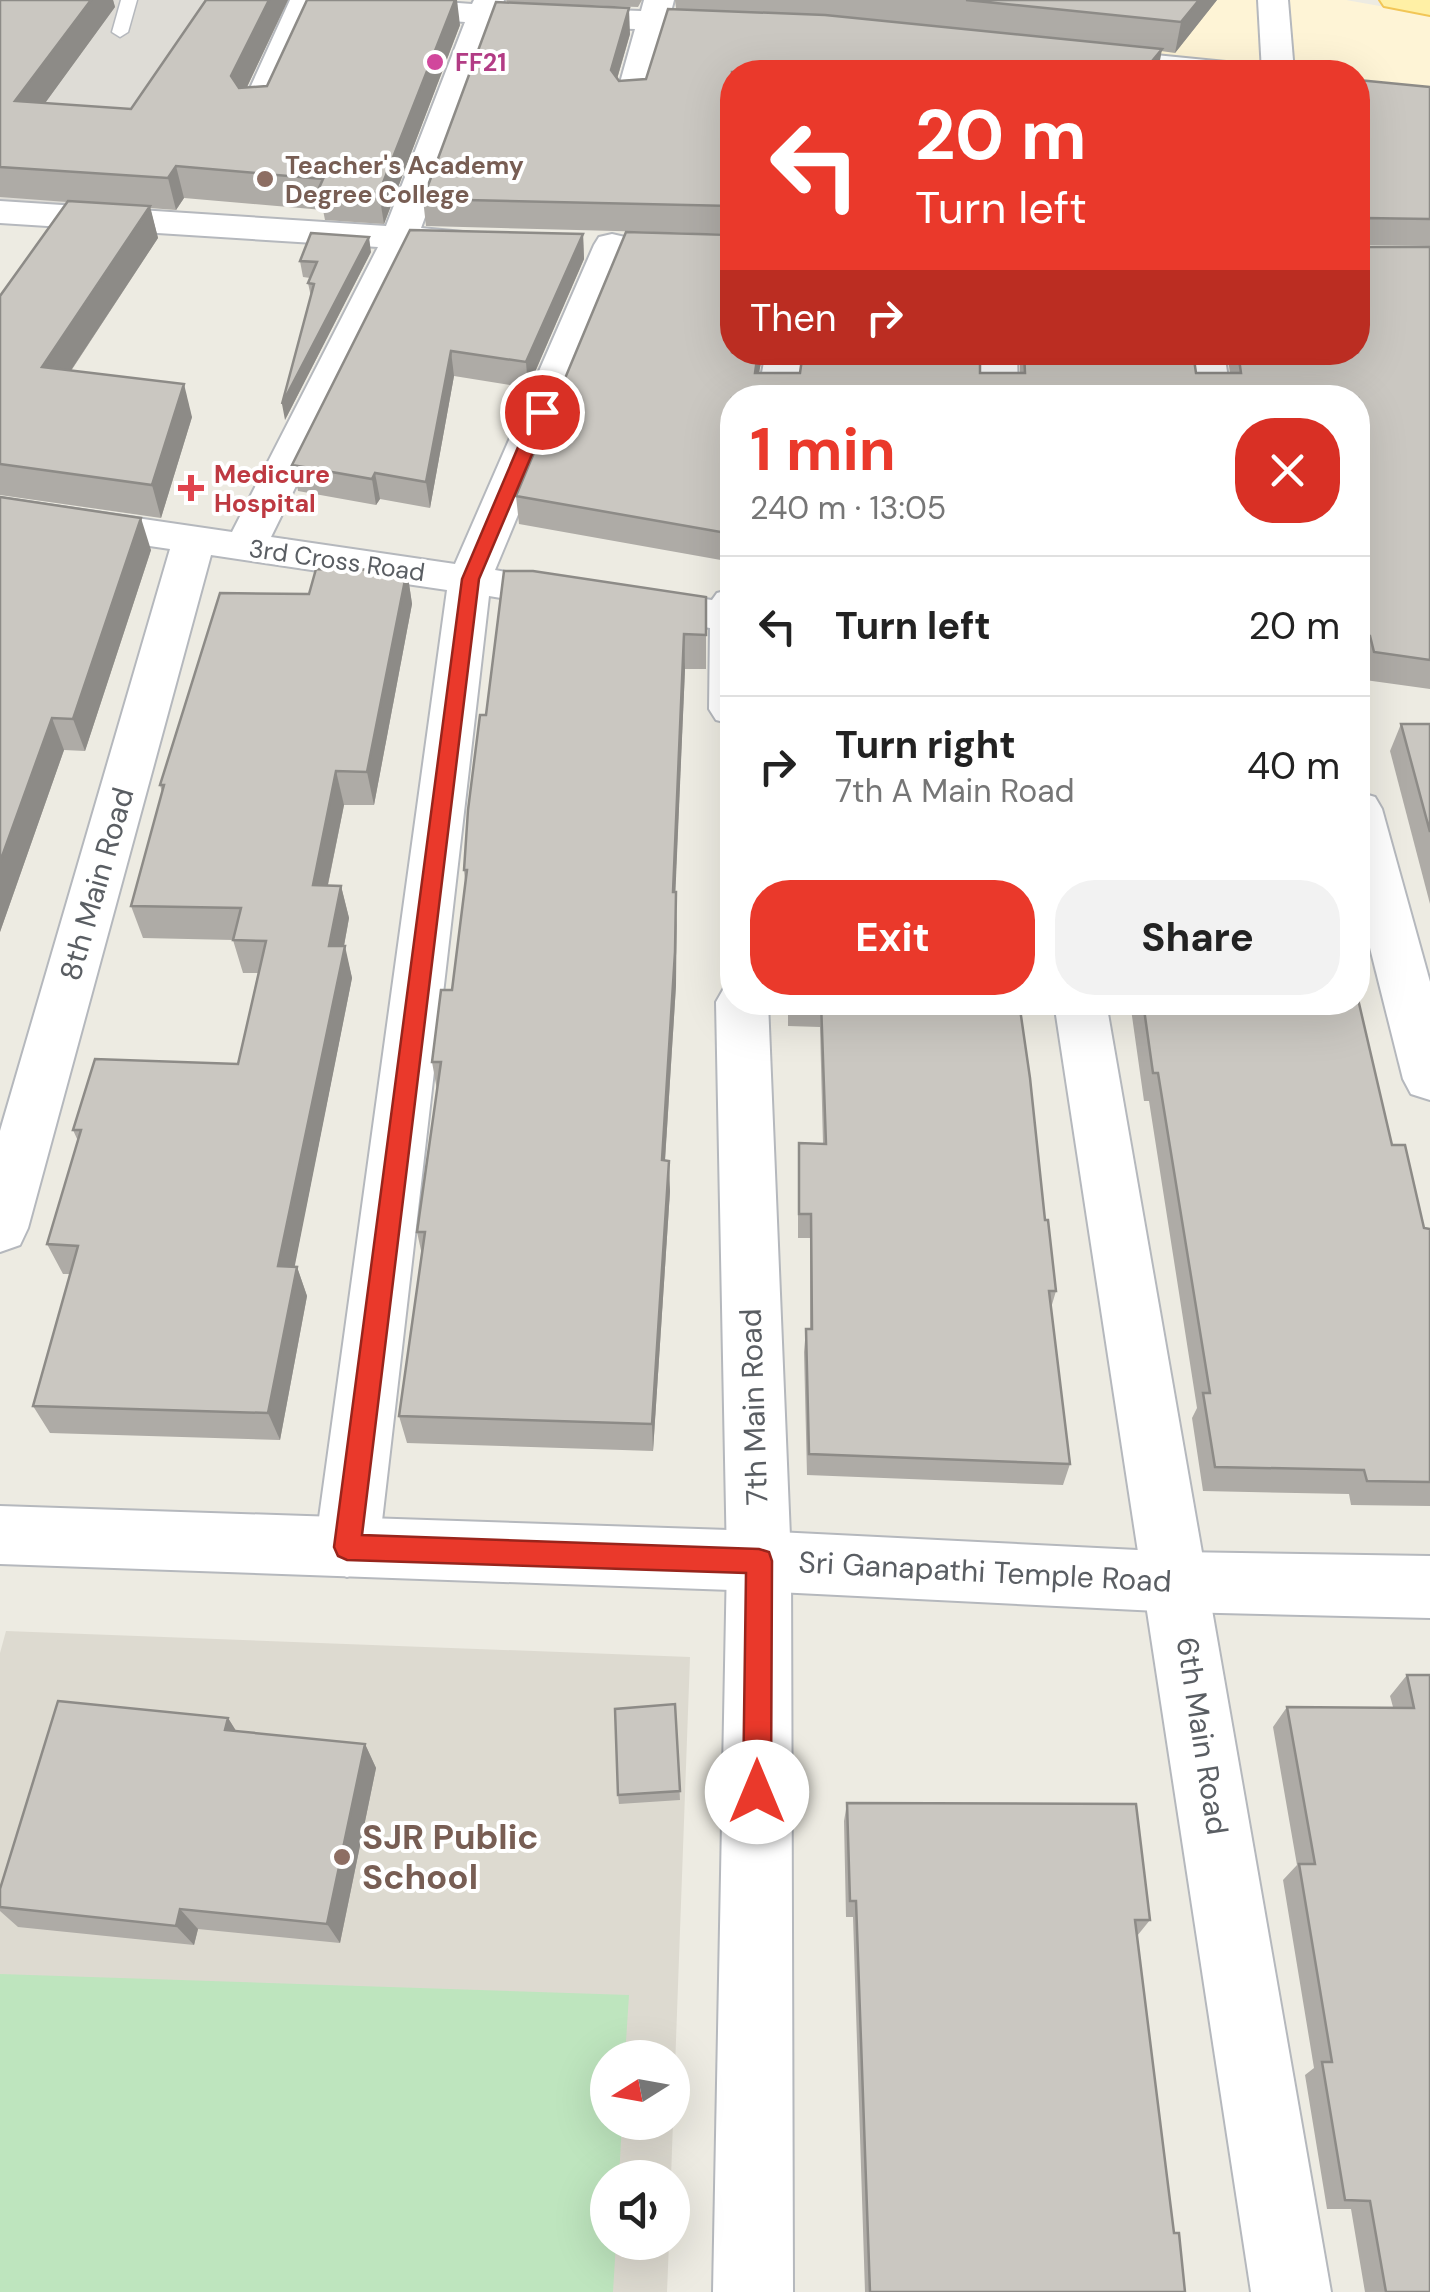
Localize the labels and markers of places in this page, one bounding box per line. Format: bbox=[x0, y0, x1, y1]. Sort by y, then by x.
place label: FF21 bbox=[455, 46, 506, 79]
marker: FF21 bbox=[424, 51, 446, 73]
place label: Teacher's Academy Degree College bbox=[285, 149, 524, 211]
marker: Teacher's Academy Degree College bbox=[254, 168, 276, 190]
pin bbox=[500, 370, 585, 455]
place label: Medicure Hospital bbox=[214, 458, 330, 520]
marker: Medicure Hospital bbox=[178, 475, 204, 501]
place label: SJR Public School bbox=[362, 1814, 539, 1900]
marker: SJR Public School bbox=[331, 1846, 353, 1868]

